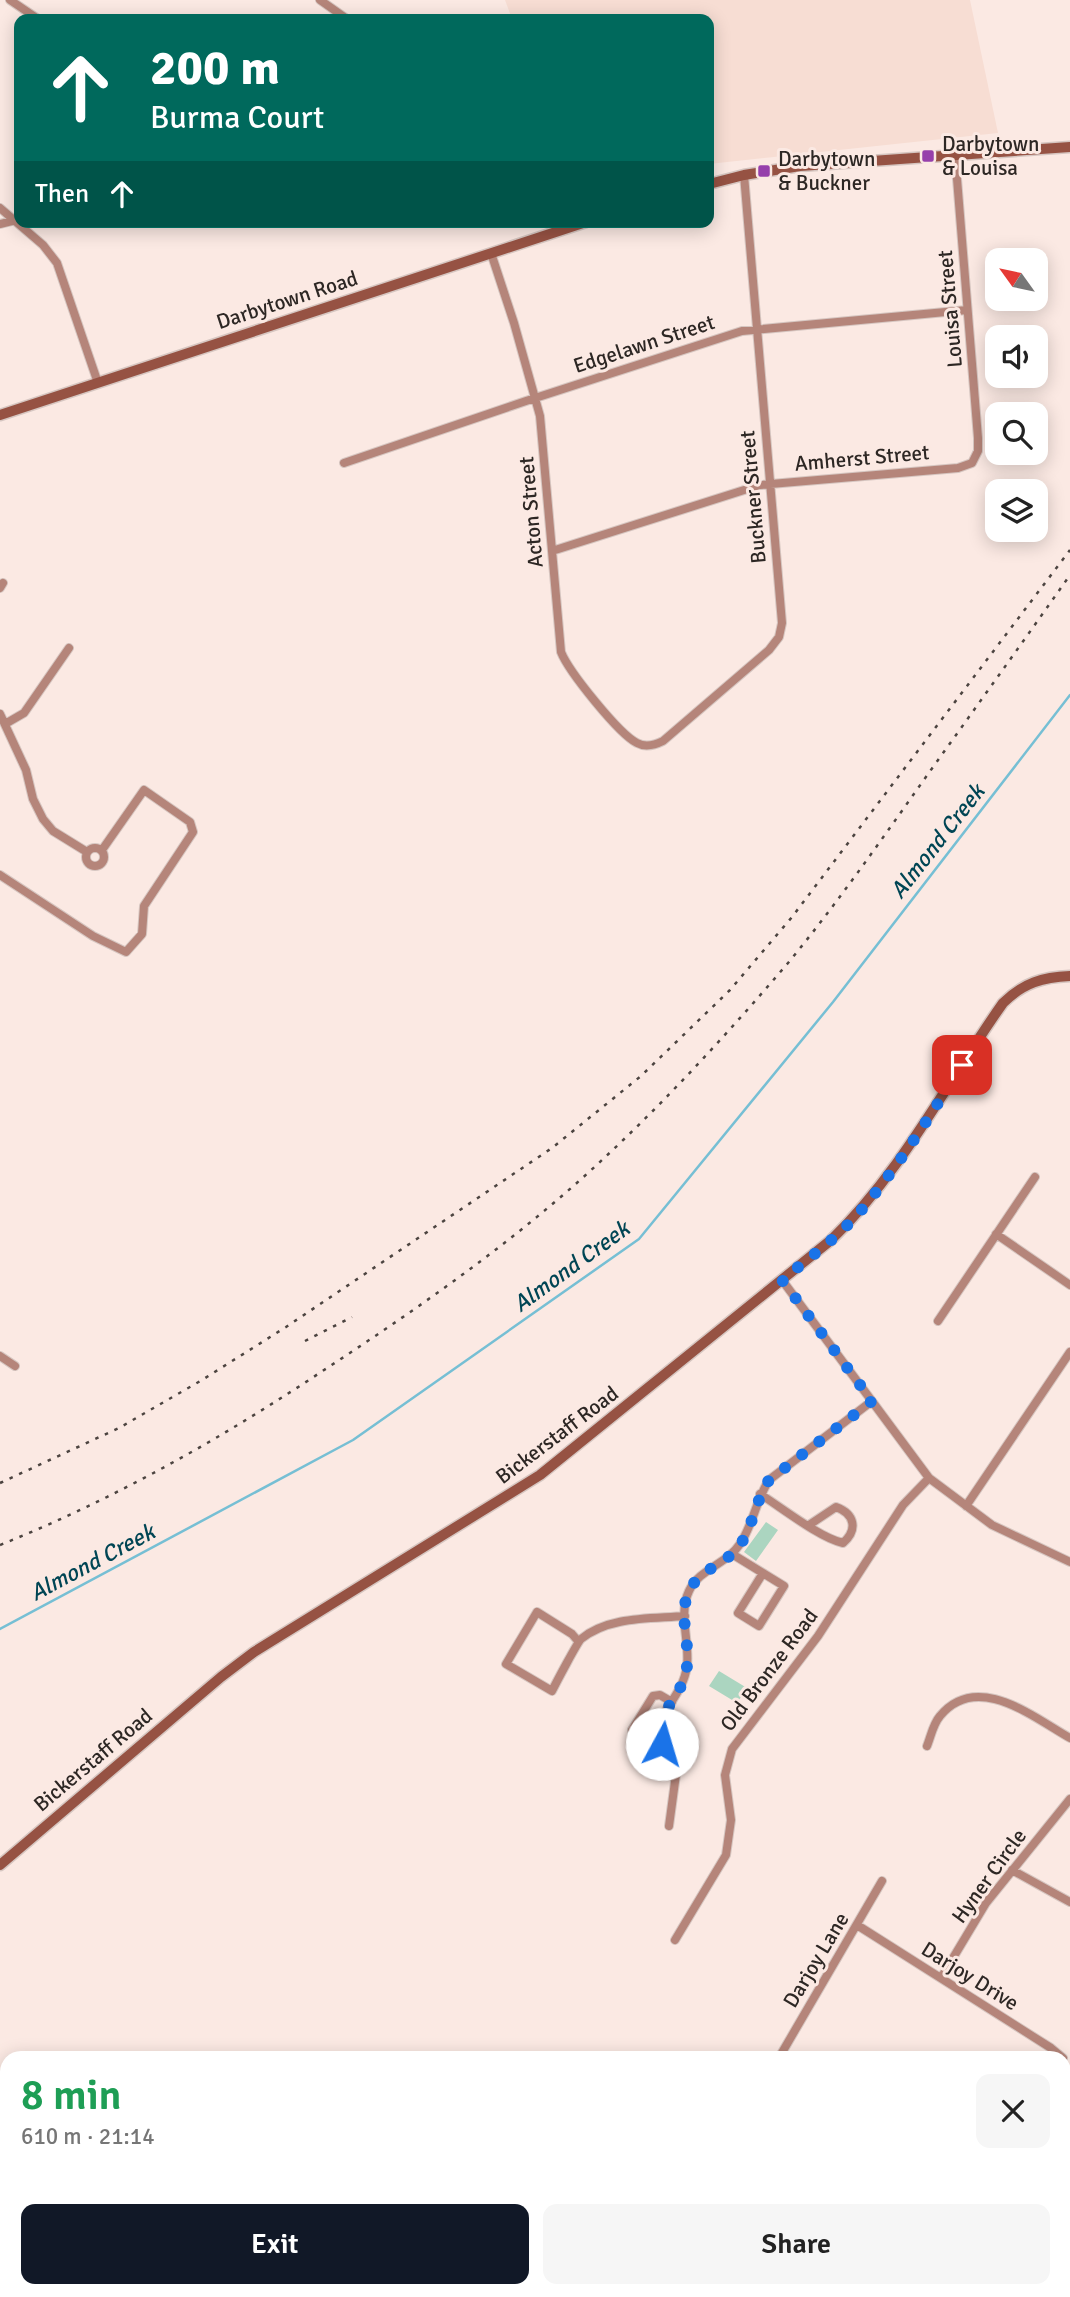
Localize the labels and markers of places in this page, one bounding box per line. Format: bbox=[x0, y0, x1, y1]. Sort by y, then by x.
place label: Darbytown & Louisa bbox=[942, 131, 1039, 181]
place label: Darbytown & Buckner bbox=[778, 146, 875, 196]
marker: Darbytown & Louisa bbox=[920, 148, 936, 164]
marker: Darbytown & Buckner bbox=[756, 163, 772, 179]
pin bbox=[932, 1035, 992, 1095]

